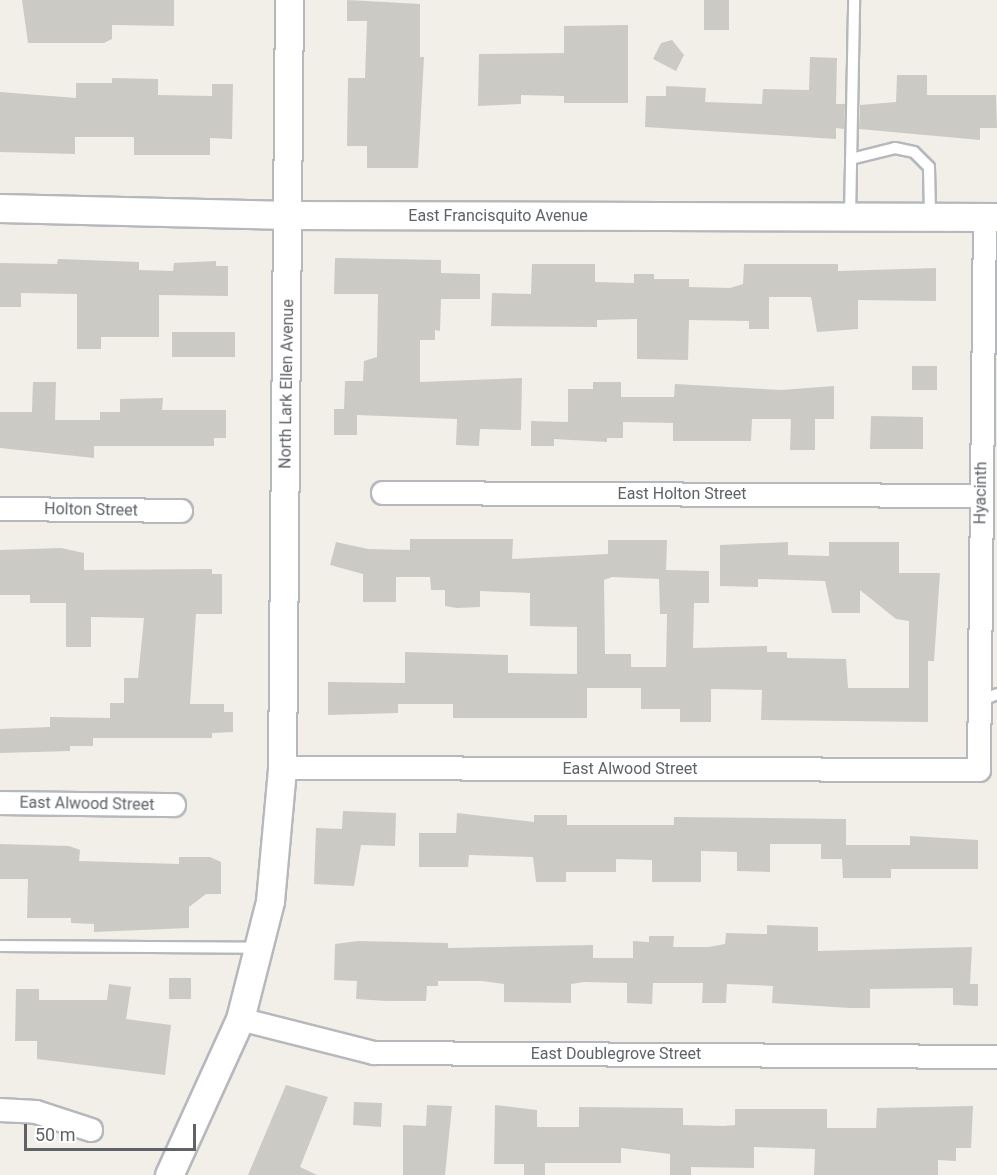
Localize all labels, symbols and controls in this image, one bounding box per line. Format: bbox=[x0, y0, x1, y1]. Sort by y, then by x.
street label: East Francisquito Avenue bbox=[408, 206, 588, 226]
street label: North Lark Ellen Avenue bbox=[276, 299, 298, 469]
street label: Hyacinth bbox=[971, 461, 991, 525]
street label: East Holton Street bbox=[618, 484, 746, 504]
street label: Holton Street bbox=[44, 500, 138, 520]
street label: East Alwood Street bbox=[562, 759, 698, 779]
street label: East Alwood Street bbox=[19, 793, 155, 815]
street label: East Doublegrove Street bbox=[531, 1044, 701, 1064]
scale bar bbox=[27, 1112, 200, 1150]
text: 50 m bbox=[35, 1124, 75, 1145]

